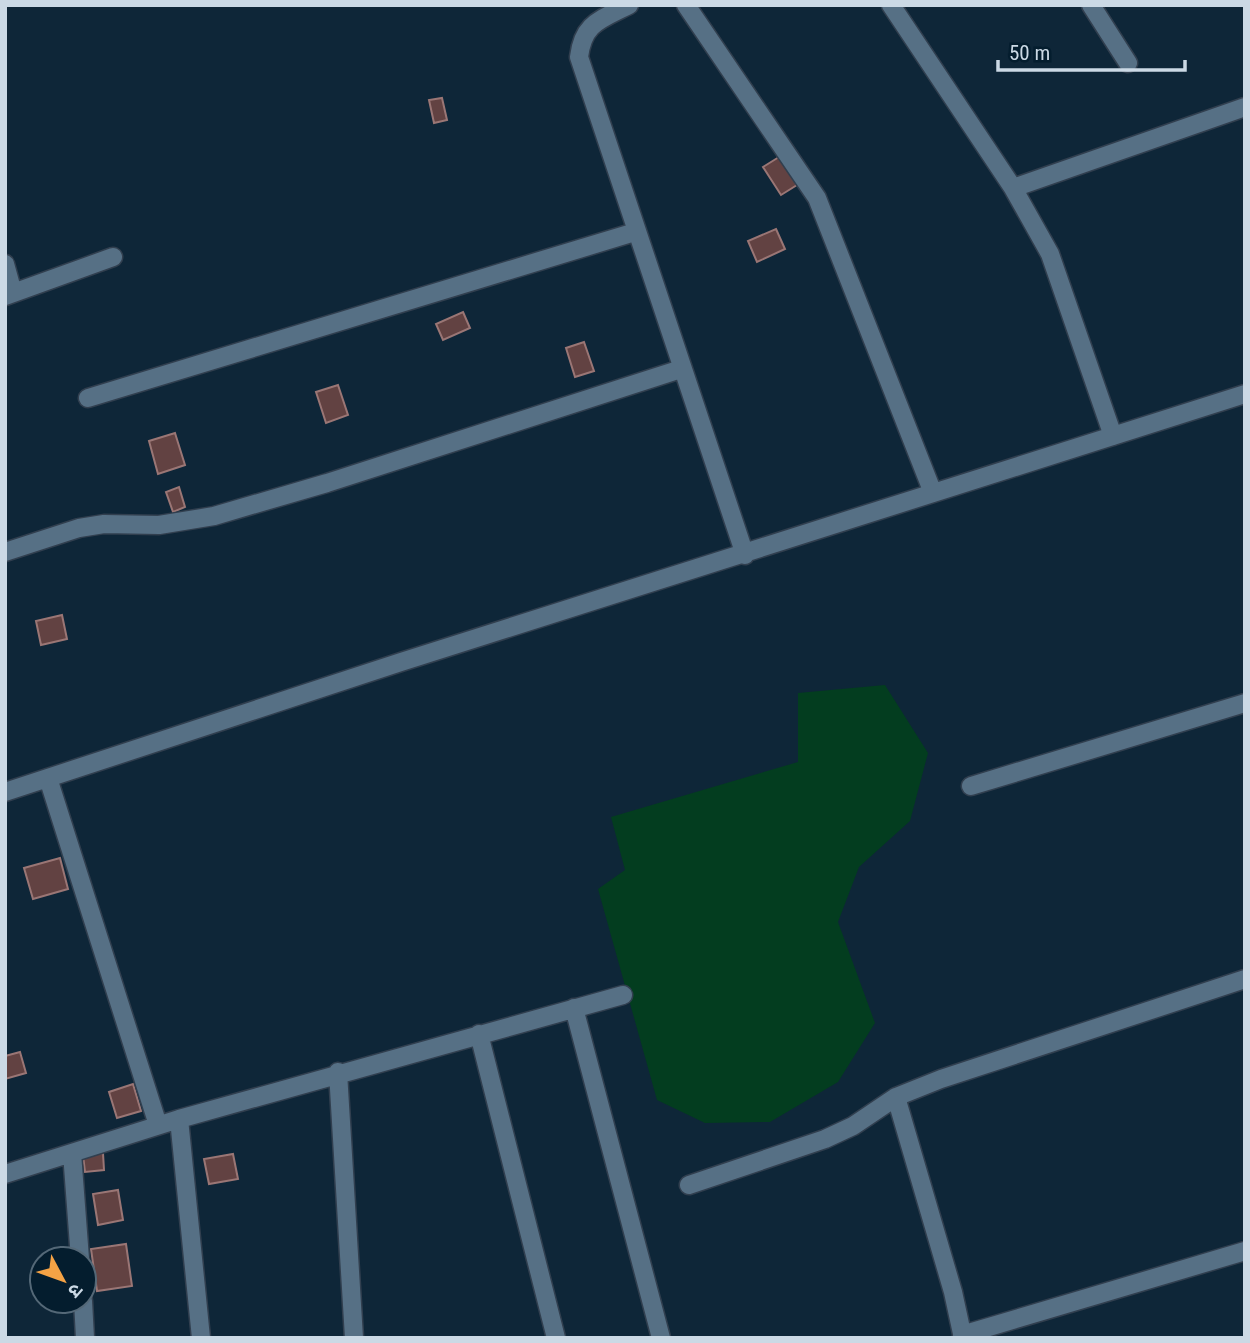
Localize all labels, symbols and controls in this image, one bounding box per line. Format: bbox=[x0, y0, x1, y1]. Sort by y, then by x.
scale bar bbox=[998, 28, 1185, 72]
text: 50 m bbox=[1009, 41, 1050, 65]
north arrow bbox=[28, 1245, 98, 1315]
text: उ bbox=[63, 1279, 88, 1303]

